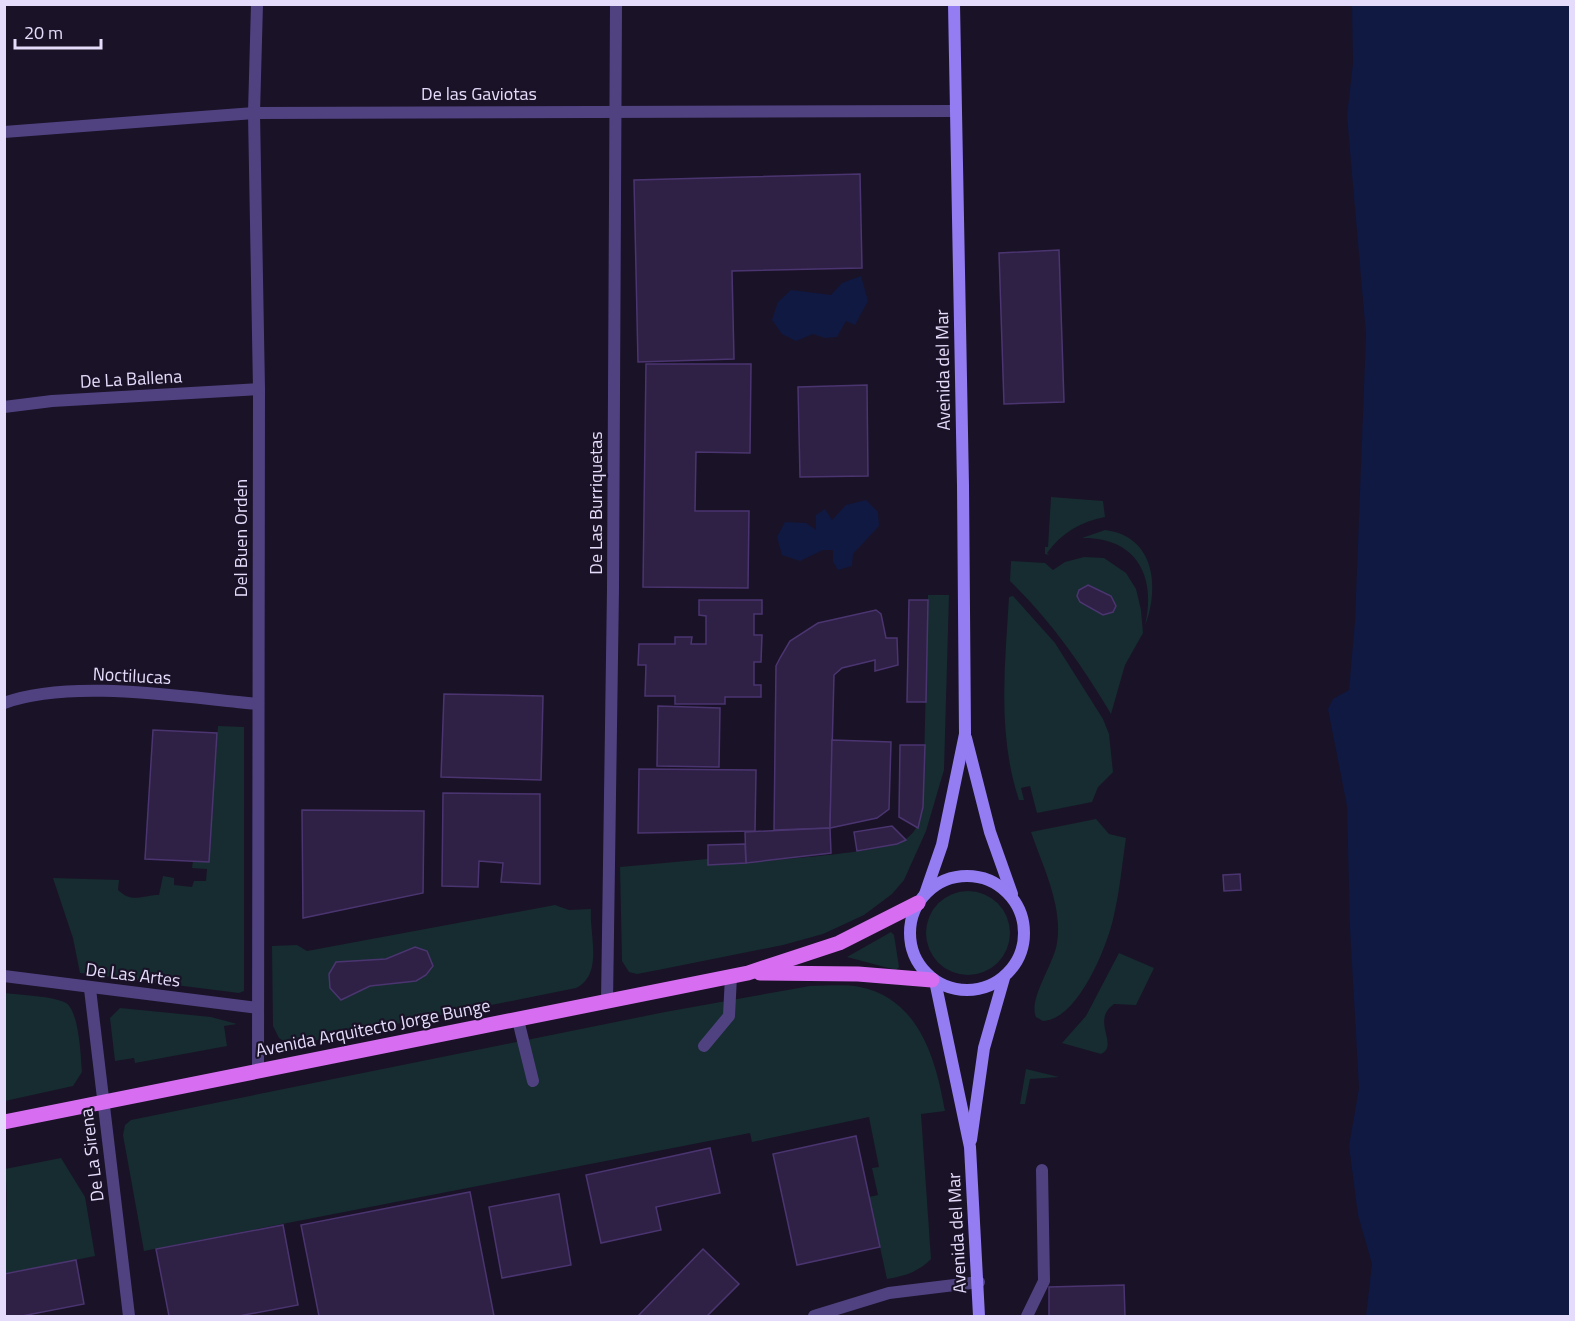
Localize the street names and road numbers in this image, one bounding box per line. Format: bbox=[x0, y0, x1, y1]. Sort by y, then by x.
street label: De las Gaviotas bbox=[421, 80, 537, 107]
street label: Avenida del Mar bbox=[928, 309, 957, 431]
street label: De La Ballena bbox=[79, 362, 183, 395]
street label: De Las Burriquetas bbox=[582, 431, 609, 575]
street label: Del Buen Orden bbox=[227, 479, 254, 597]
street label: Noctilucas bbox=[92, 660, 172, 691]
street label: De Las Artes bbox=[84, 955, 182, 994]
street label: Avenida Arquitecto Jorge Bunge bbox=[253, 992, 493, 1064]
street label: De La Sirena bbox=[72, 1107, 111, 1203]
street label: Avenida del Mar bbox=[940, 1172, 973, 1294]

